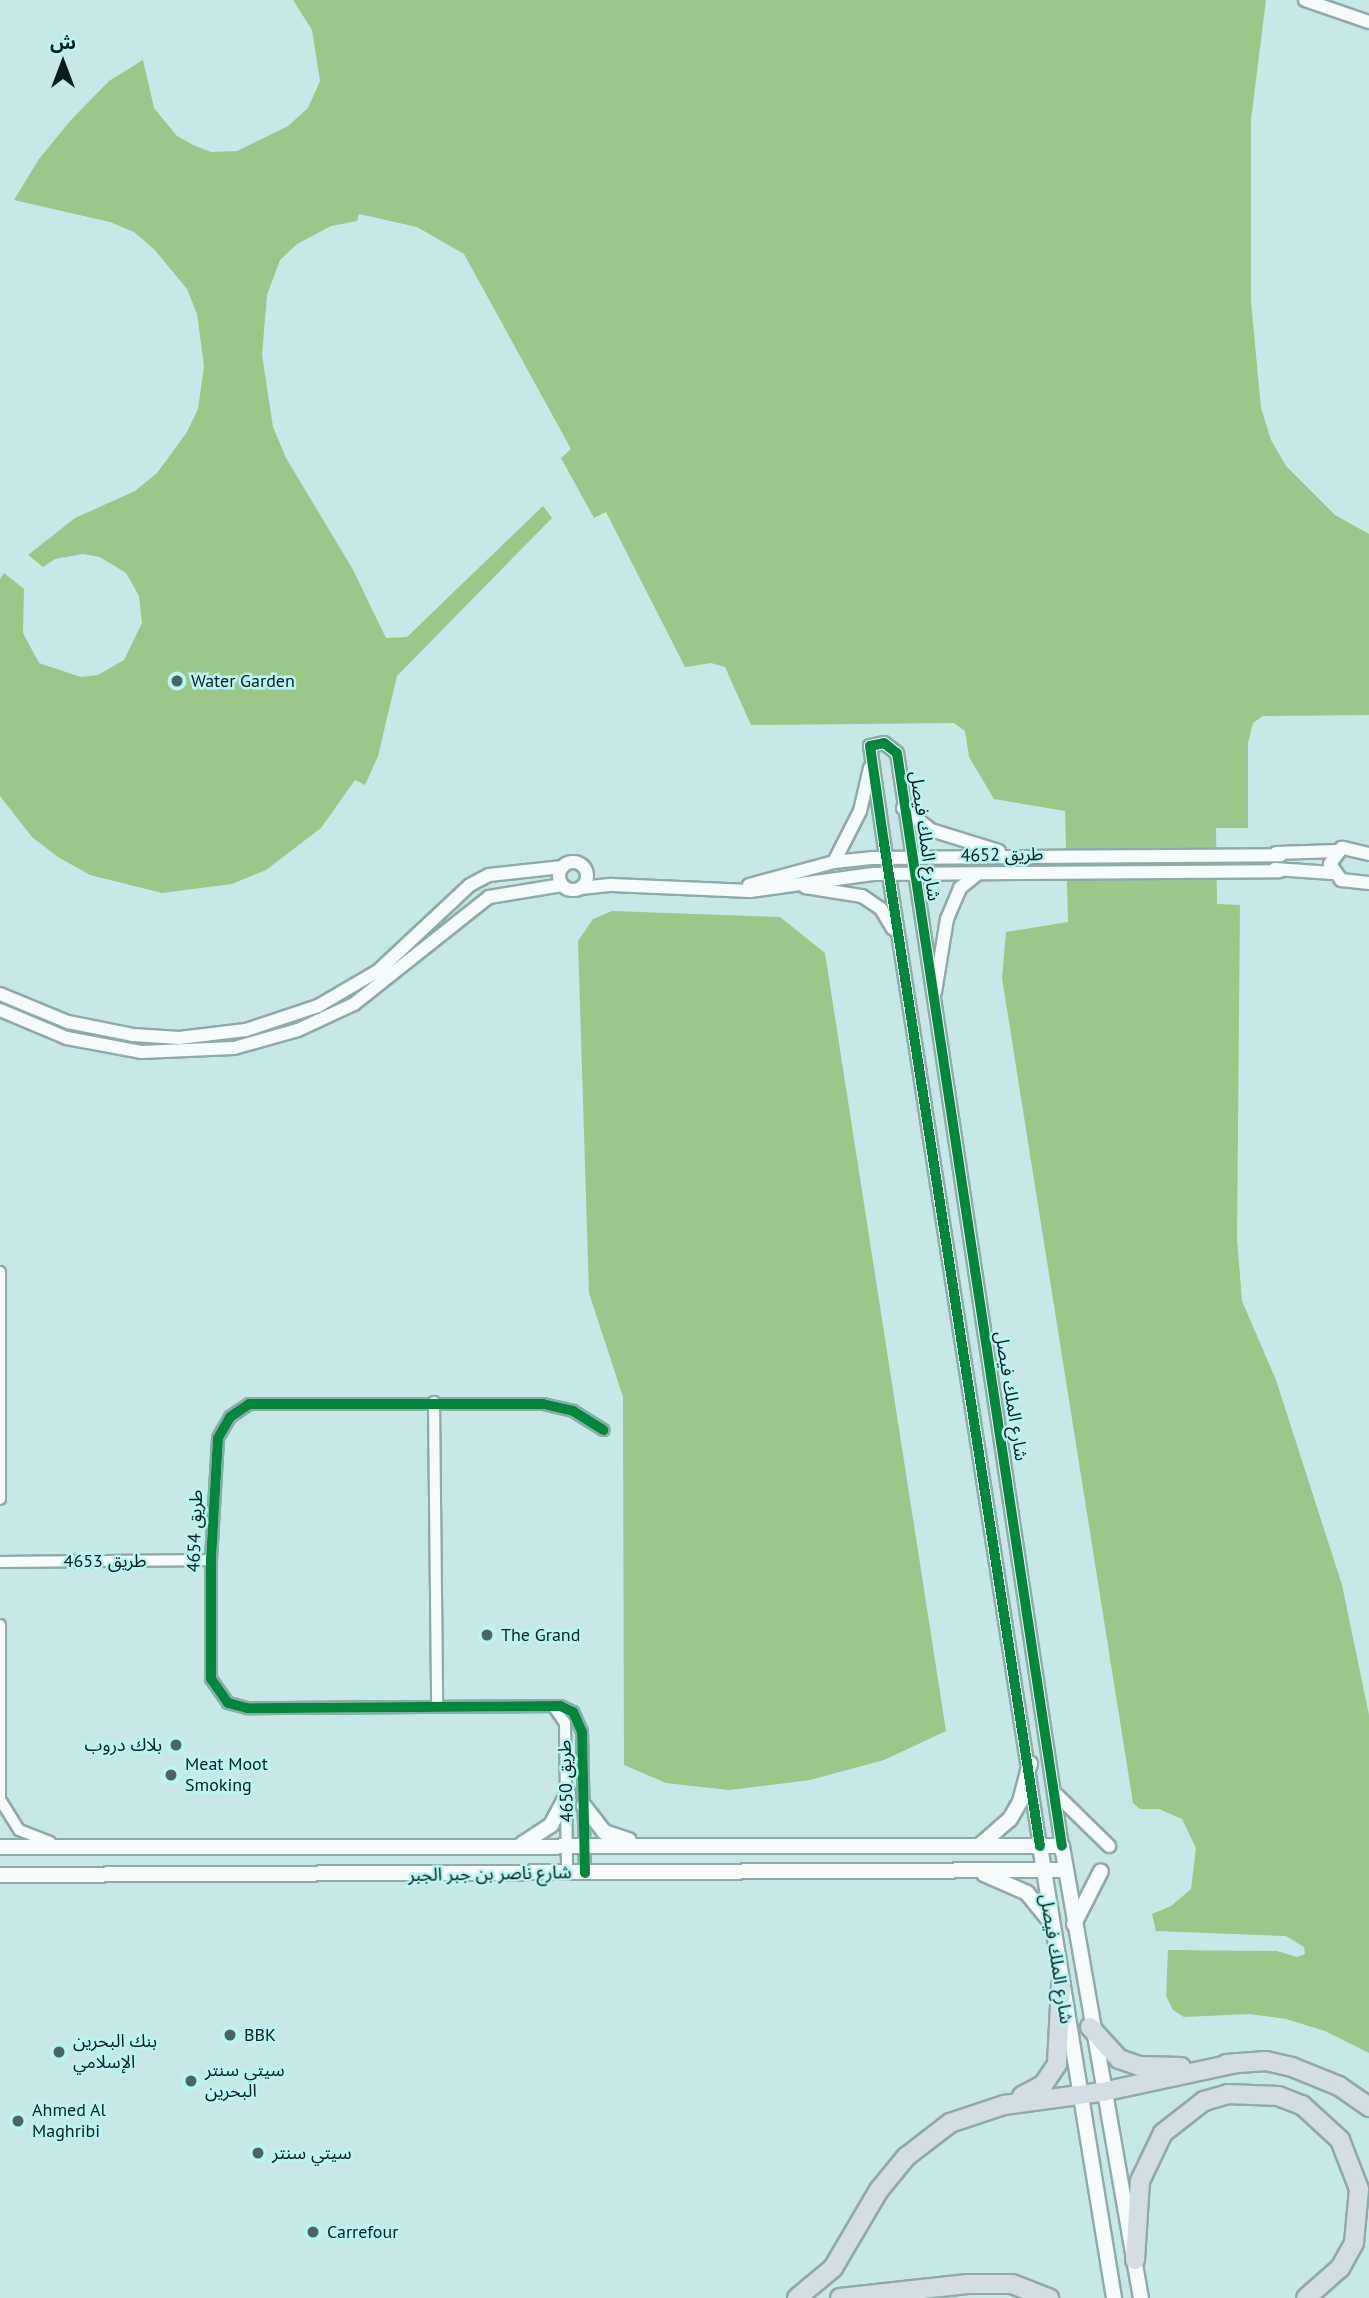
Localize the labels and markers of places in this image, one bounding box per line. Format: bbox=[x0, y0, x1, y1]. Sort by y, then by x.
place label: Water Garden bbox=[191, 670, 295, 692]
marker: Water Garden bbox=[169, 673, 185, 689]
place label: The Grand bbox=[501, 1624, 580, 1646]
marker: The Grand bbox=[479, 1627, 495, 1643]
place label: بلاك دروب bbox=[85, 1734, 162, 1756]
marker: بلاك دروب bbox=[168, 1737, 184, 1753]
place label: Meat Moot Smoking bbox=[185, 1754, 268, 1796]
marker: Meat Moot Smoking bbox=[163, 1767, 179, 1783]
place label: BBK bbox=[244, 2024, 276, 2046]
marker: BBK bbox=[222, 2027, 238, 2043]
place label: بنك البحرين الإسلامي bbox=[73, 2031, 157, 2074]
marker: بنك البحرين الإسلامي bbox=[51, 2044, 67, 2060]
place label: سيتي سنتر البحرين bbox=[205, 2060, 285, 2102]
marker: سيتي سنتر البحرين bbox=[183, 2073, 199, 2089]
place label: Ahmed Al Maghribi bbox=[32, 2100, 106, 2142]
marker: Ahmed Al Maghribi bbox=[10, 2113, 26, 2129]
place label: سيتي سنتر bbox=[272, 2142, 352, 2164]
marker: سيتي سنتر bbox=[250, 2145, 266, 2161]
place label: Carrefour bbox=[327, 2221, 398, 2243]
marker: Carrefour bbox=[305, 2224, 321, 2240]

